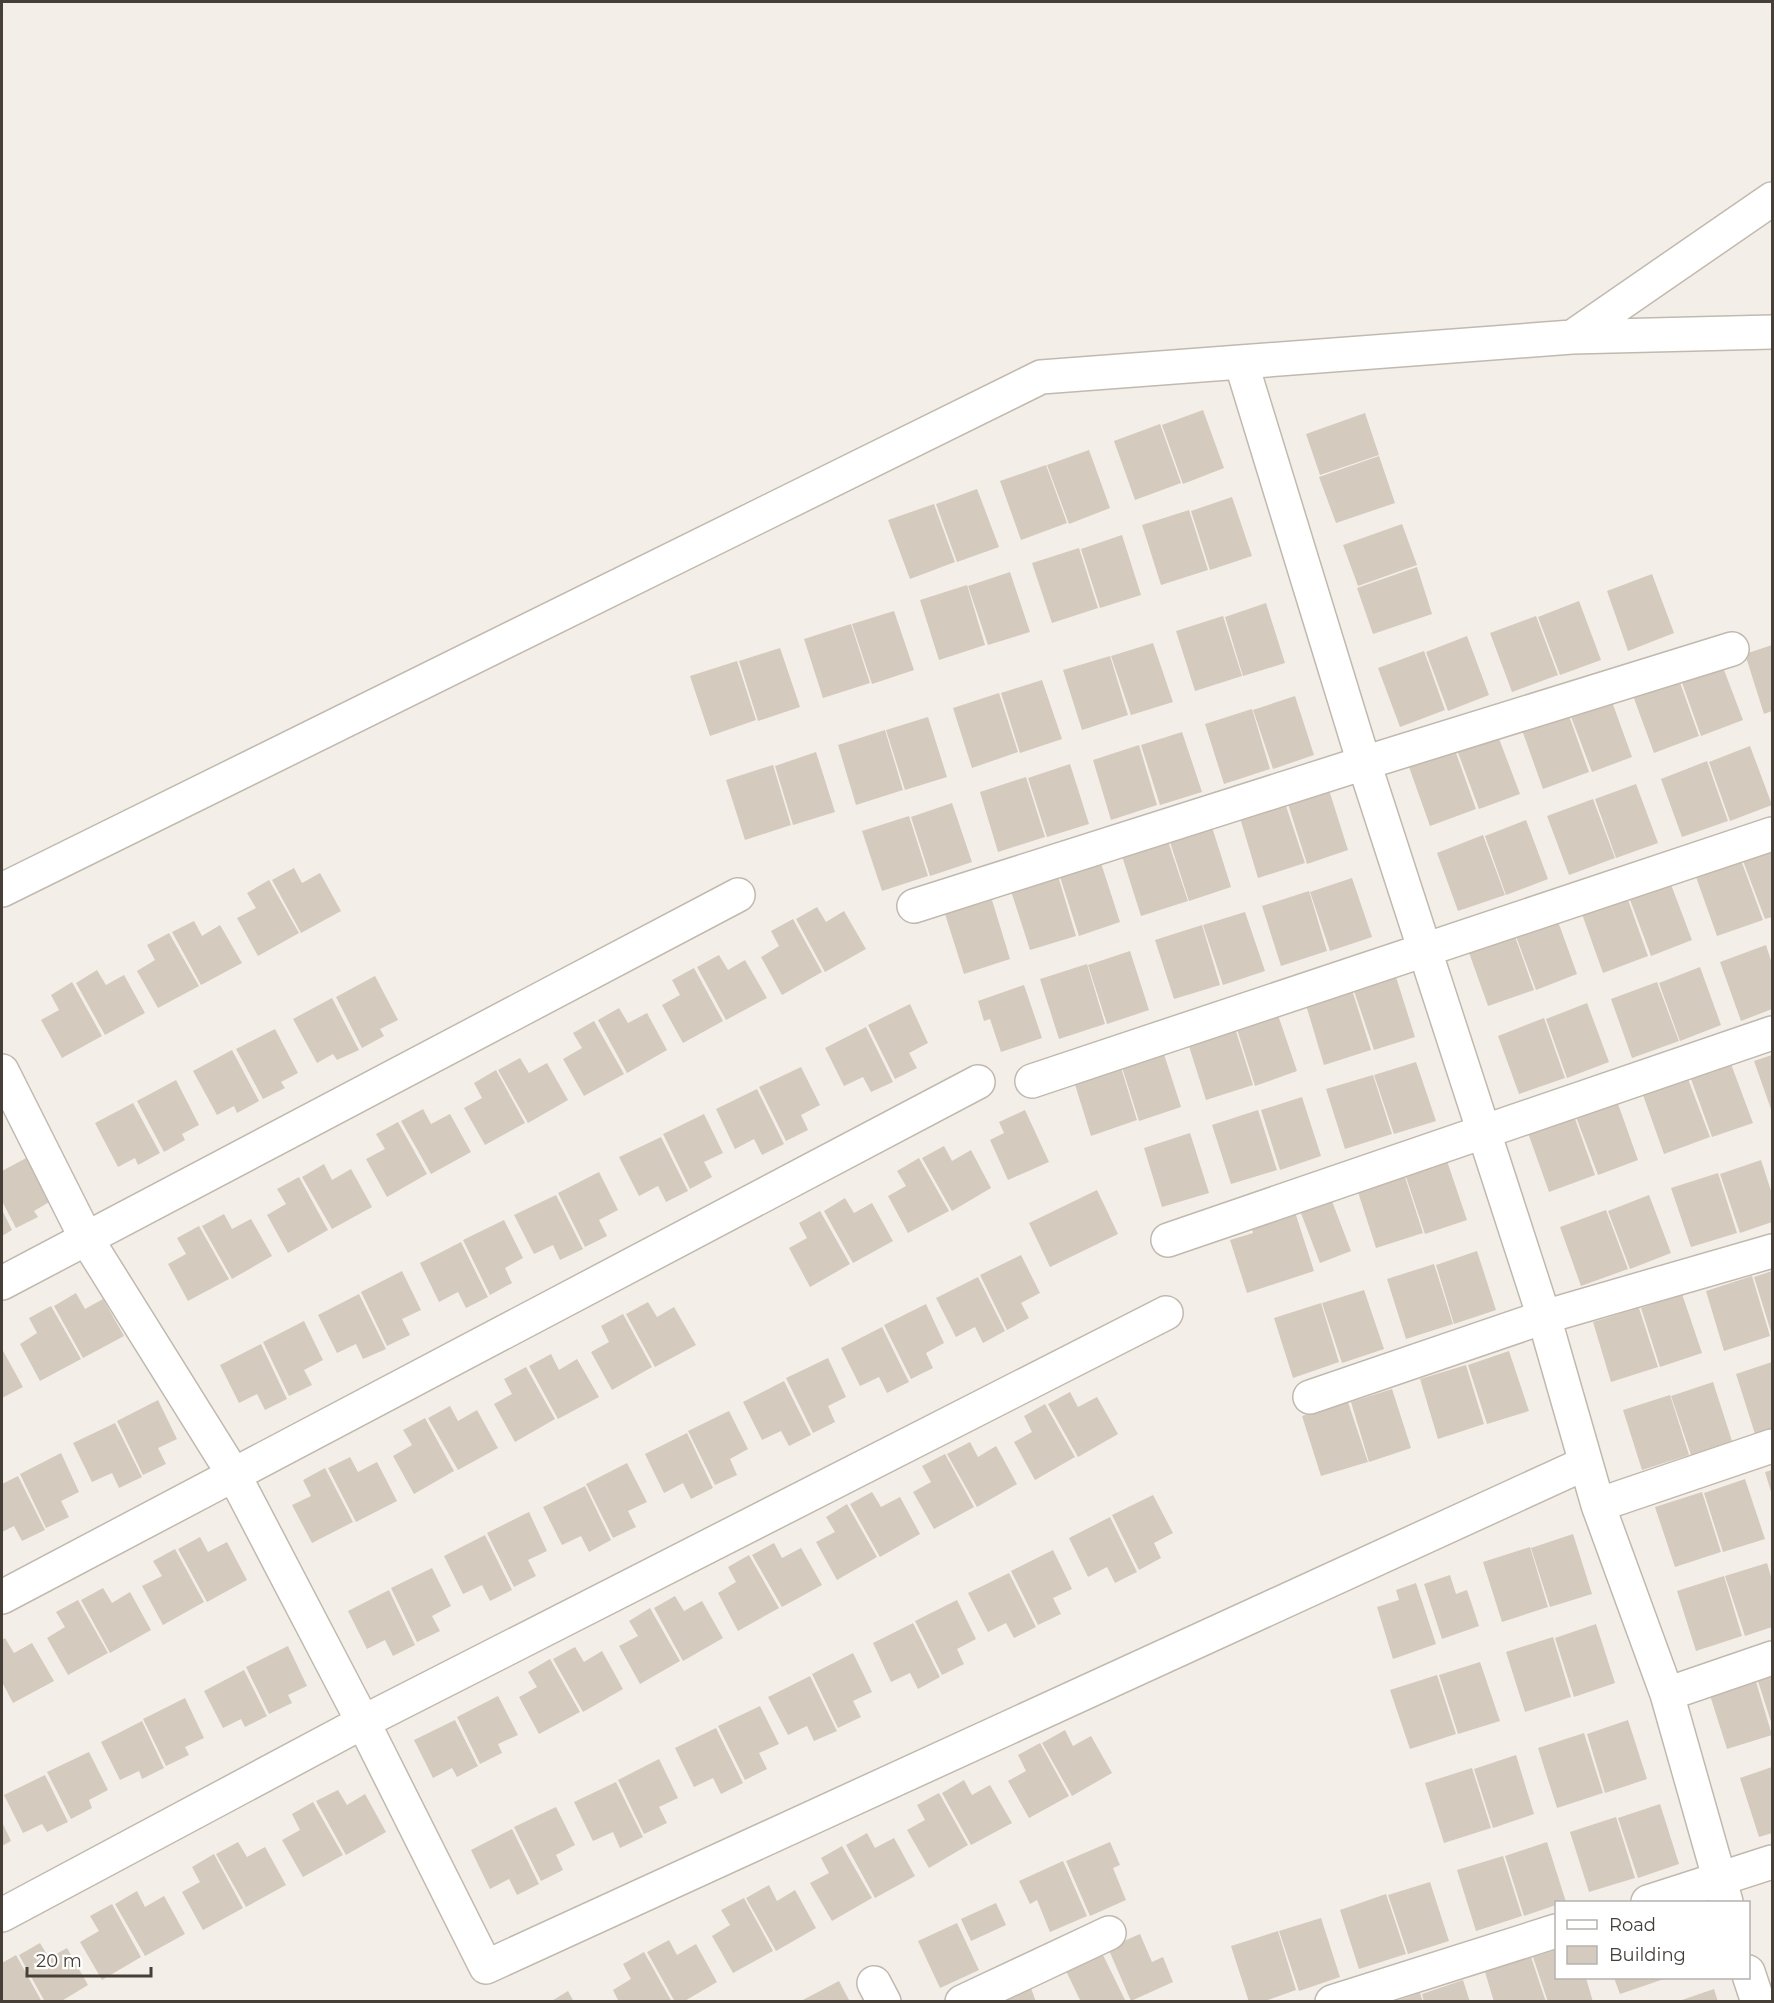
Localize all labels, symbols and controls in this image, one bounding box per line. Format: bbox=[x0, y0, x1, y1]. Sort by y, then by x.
legend bbox=[1555, 1901, 1750, 1979]
text: Road bbox=[1609, 1914, 1656, 1936]
scale bar bbox=[27, 1940, 152, 1978]
text: Building bbox=[1609, 1944, 1686, 1966]
text: 20 m bbox=[36, 1950, 82, 1972]

